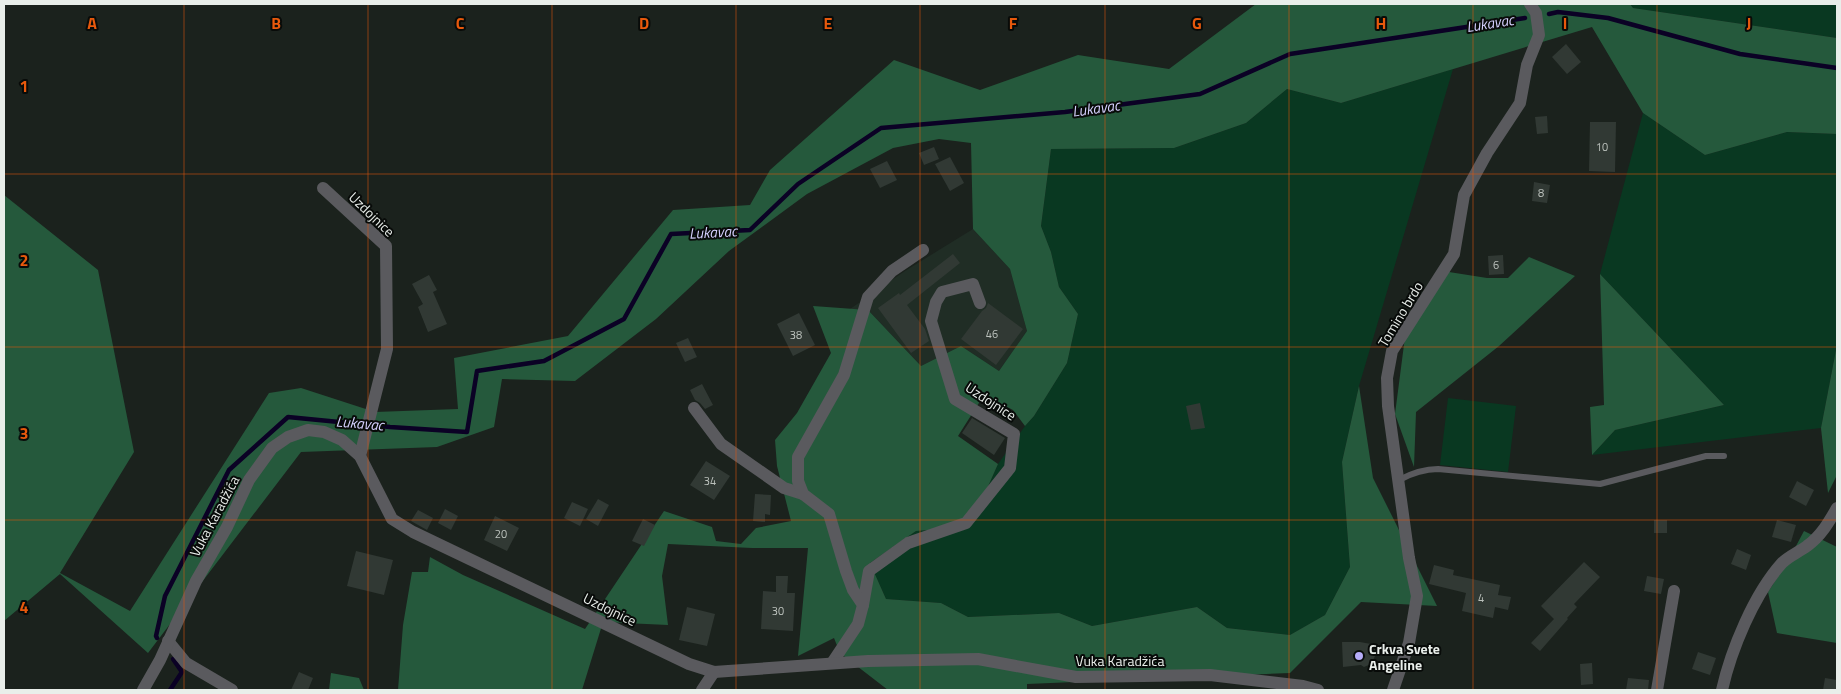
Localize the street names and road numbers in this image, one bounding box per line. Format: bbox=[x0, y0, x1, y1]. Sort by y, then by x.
street label: Uzdojnice bbox=[344, 187, 400, 241]
street label: Tomino brdo bbox=[1372, 277, 1428, 351]
street label: Uzdojnice bbox=[961, 377, 1021, 425]
street label: Vuka Karadžića bbox=[184, 472, 244, 560]
street label: Uzdojnice bbox=[580, 587, 640, 631]
street label: Vuka Karadžića bbox=[1076, 650, 1164, 671]

